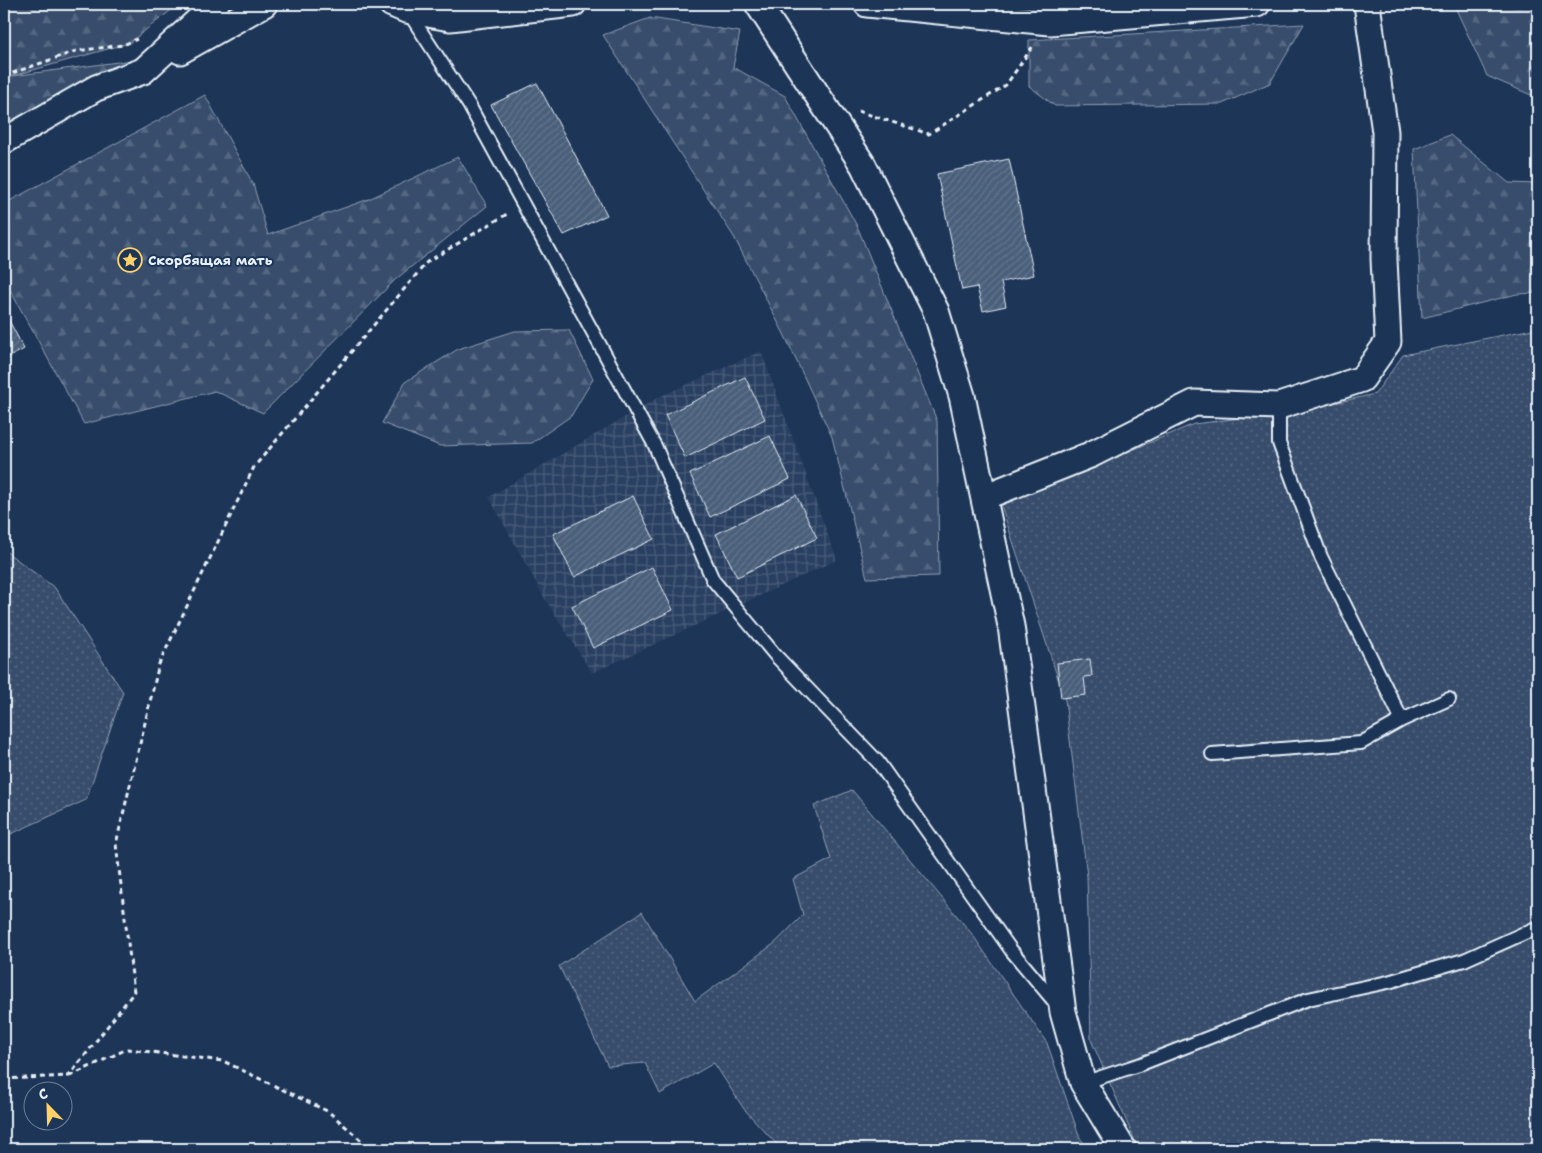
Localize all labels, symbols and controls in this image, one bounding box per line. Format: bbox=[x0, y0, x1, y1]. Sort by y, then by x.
place icon: Скорбящая мать bbox=[117, 247, 143, 273]
place label: Скорбящая мать bbox=[148, 251, 273, 269]
north arrow bbox=[22, 1080, 72, 1130]
text: С bbox=[35, 1084, 50, 1104]

